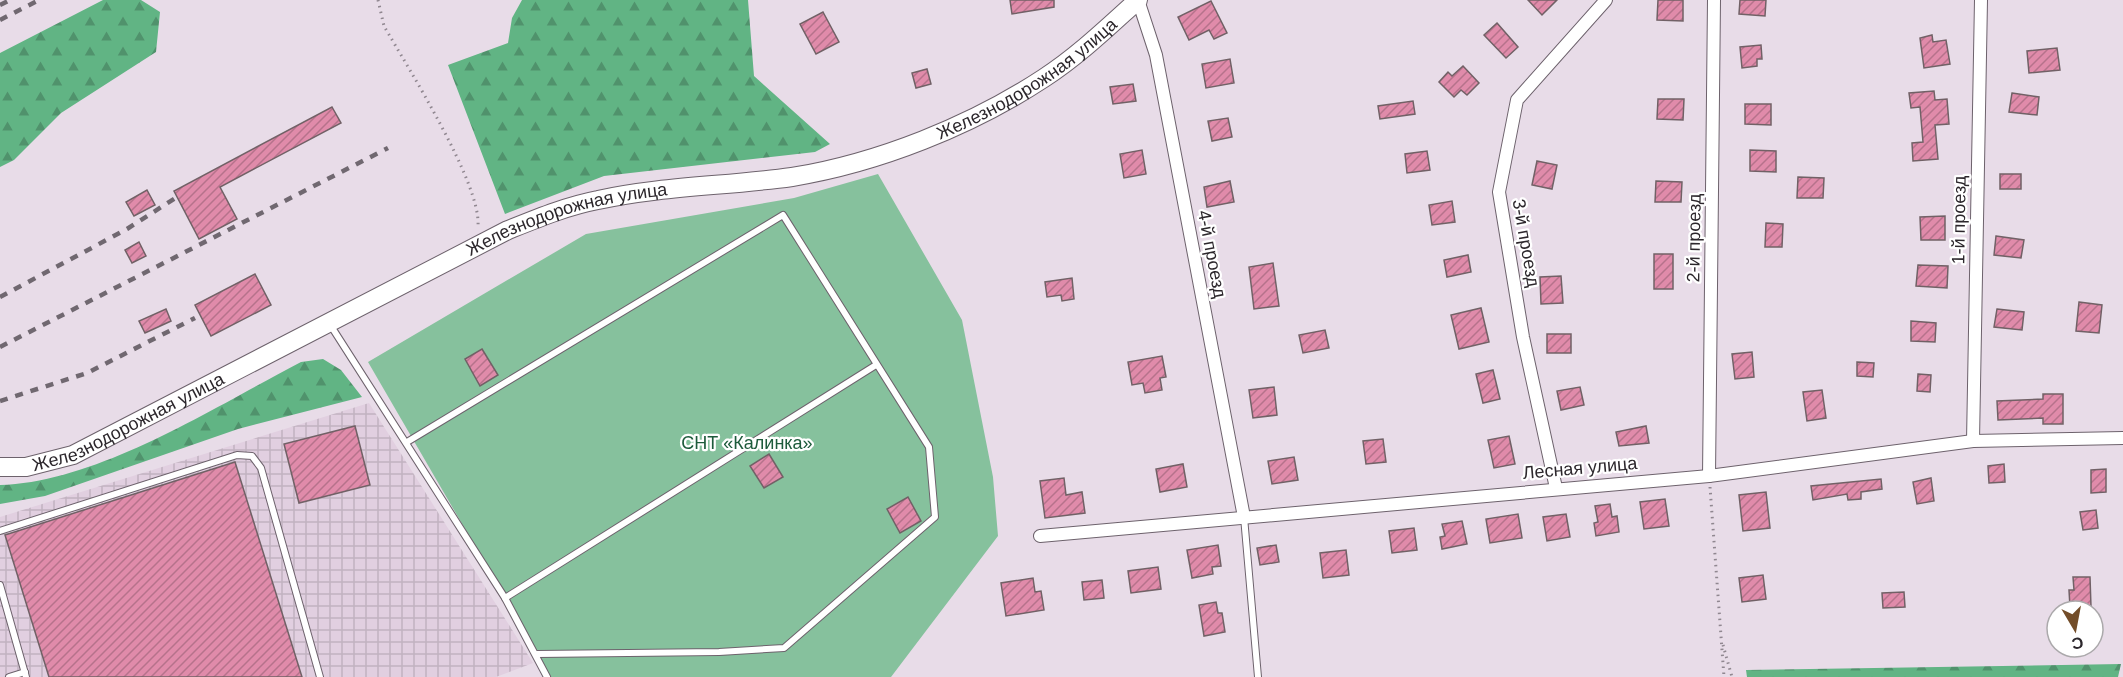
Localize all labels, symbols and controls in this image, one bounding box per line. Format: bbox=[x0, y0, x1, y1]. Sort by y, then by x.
street label: Железнодорожная улица bbox=[934, 14, 1122, 143]
street label: 1-й проезд bbox=[1948, 175, 1970, 265]
street label: Железнодорожная улица bbox=[463, 179, 669, 260]
street label: 2-й проезд bbox=[1683, 193, 1705, 283]
street label: 3-й проезд bbox=[1508, 198, 1544, 289]
street label: 4-й проезд bbox=[1194, 209, 1230, 300]
street label: Железнодорожная улица bbox=[30, 368, 228, 475]
park label: СНТ «Калинка» bbox=[681, 433, 813, 453]
street label: Лесная улица bbox=[1522, 453, 1639, 483]
north arrow bbox=[2045, 599, 2105, 659]
text: С bbox=[2070, 634, 2085, 653]

